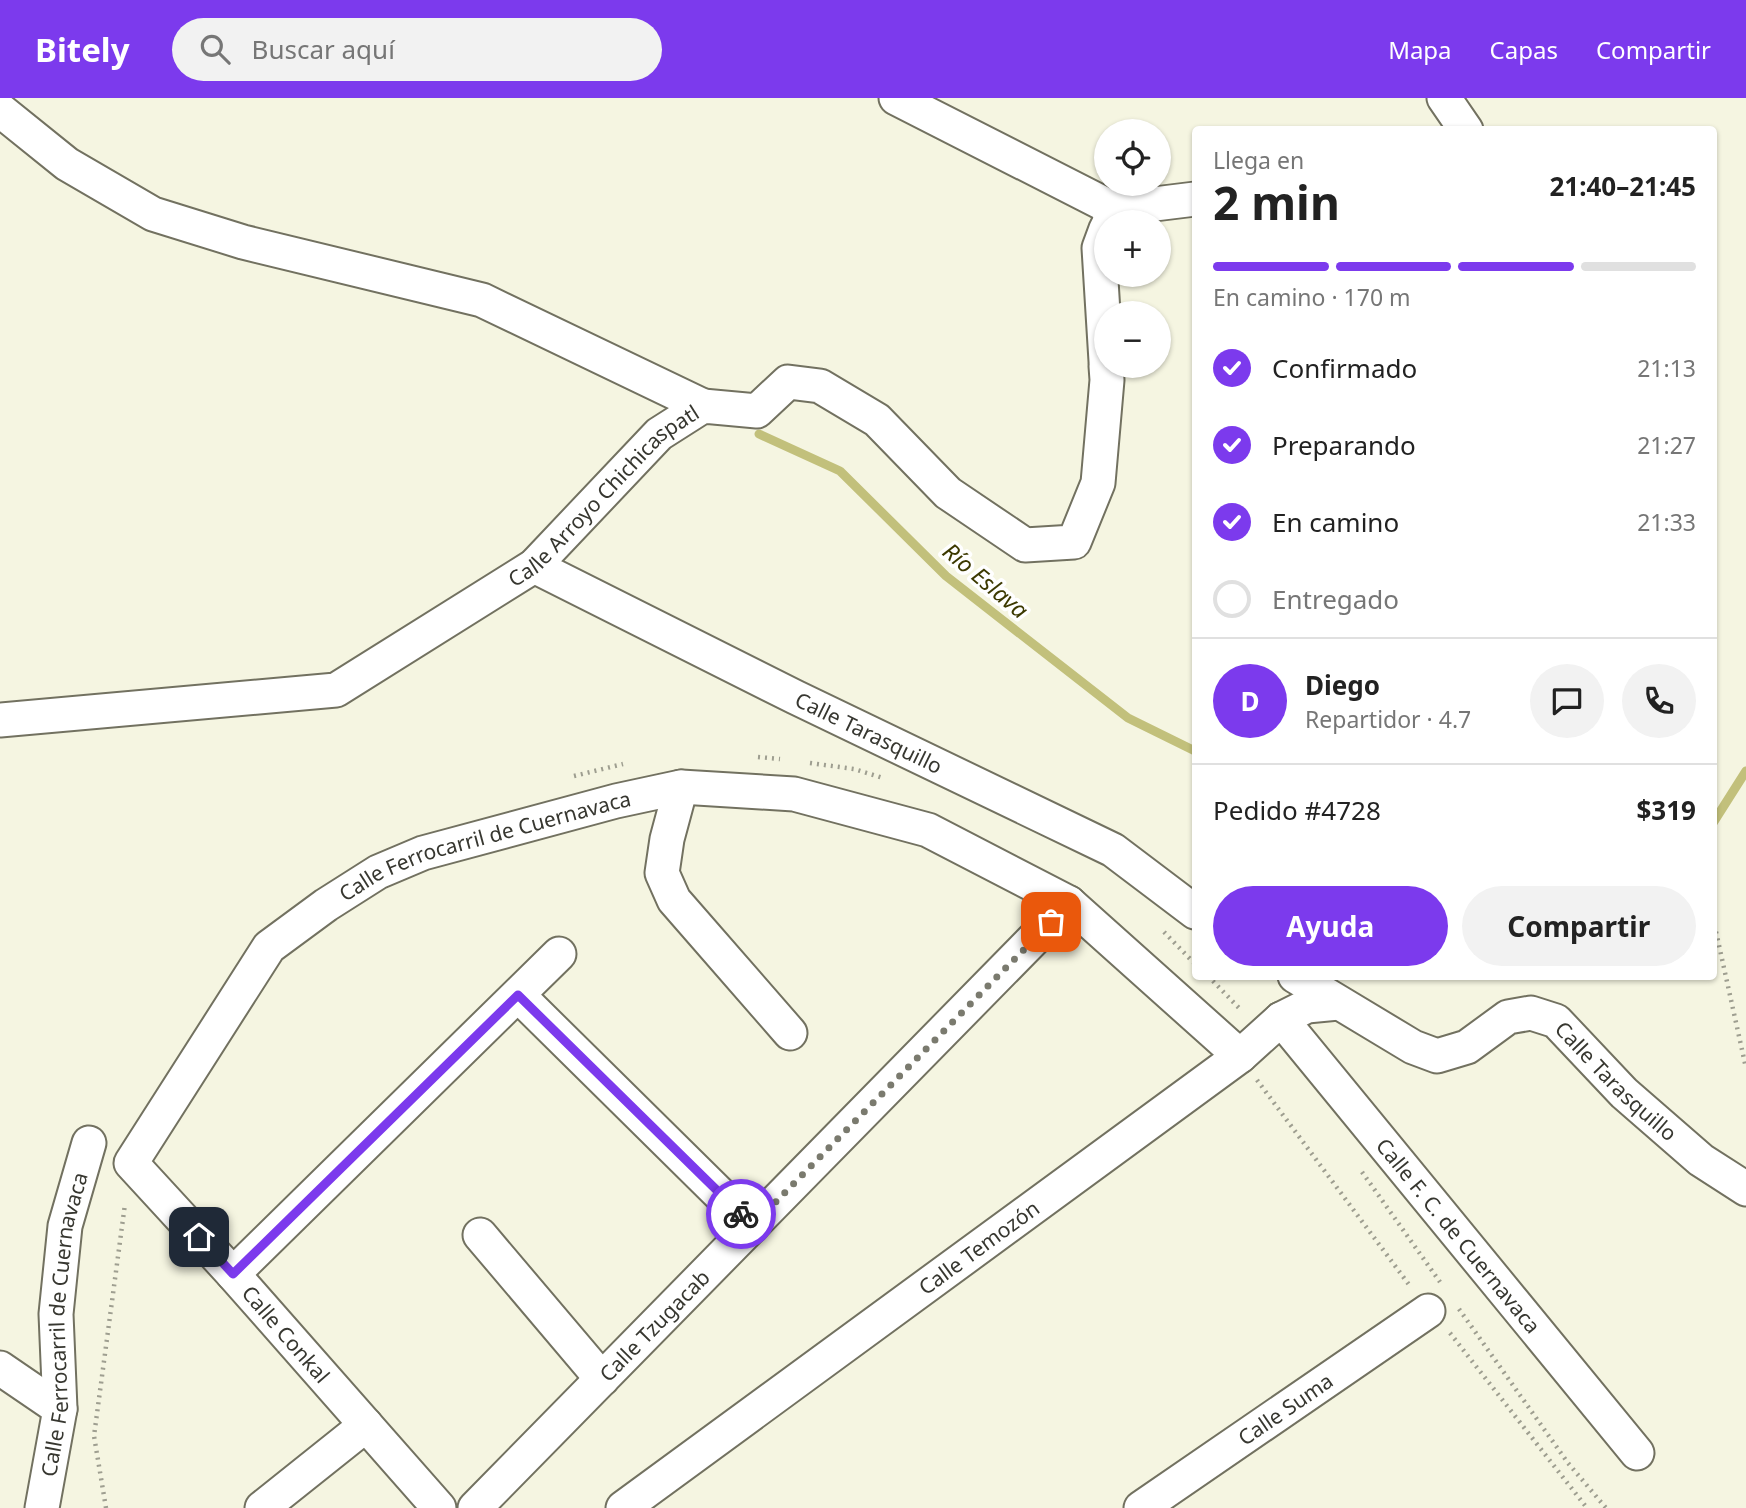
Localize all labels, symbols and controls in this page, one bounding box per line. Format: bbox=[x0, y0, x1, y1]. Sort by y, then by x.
search box bbox=[172, 18, 662, 81]
text: Bitely bbox=[35, 27, 130, 72]
icon: search bbox=[196, 30, 234, 68]
text: Buscar aquí bbox=[252, 31, 395, 67]
text: Mapa bbox=[1388, 33, 1452, 66]
text: Capas bbox=[1490, 33, 1558, 66]
text: Compartir bbox=[1596, 33, 1711, 66]
map controls bbox=[1094, 119, 1171, 378]
button: locate bbox=[1094, 119, 1171, 196]
text: Llega en bbox=[1213, 144, 1304, 176]
text: 21:40–21:45 bbox=[1549, 168, 1696, 204]
text: 2 min bbox=[1213, 171, 1340, 233]
button: + bbox=[1094, 210, 1171, 287]
text: En camino · 170 m bbox=[1213, 281, 1411, 313]
button: − bbox=[1094, 301, 1171, 378]
icon: check bbox=[1213, 349, 1251, 387]
text: Confirmado bbox=[1272, 350, 1417, 386]
text: 21:13 bbox=[1637, 352, 1696, 384]
street label: Calle Arroyo Chichicaspatl bbox=[503, 398, 704, 593]
icon: check bbox=[1213, 426, 1251, 464]
text: Preparando bbox=[1272, 427, 1416, 463]
text: 21:27 bbox=[1637, 429, 1696, 461]
icon: check bbox=[1213, 503, 1251, 541]
text: En camino bbox=[1272, 504, 1399, 540]
text: 21:33 bbox=[1637, 506, 1696, 538]
water label: Río Eslava bbox=[936, 535, 1036, 625]
text: Entregado bbox=[1272, 581, 1399, 617]
button: chat bbox=[1530, 664, 1604, 738]
button: phone bbox=[1622, 664, 1696, 738]
text: Diego bbox=[1305, 667, 1380, 703]
text: D bbox=[1240, 683, 1260, 719]
street label: Calle Tarasquillo bbox=[791, 685, 947, 780]
text: Repartidor · 4.7 bbox=[1305, 703, 1471, 735]
street label: Calle Ferrocarril de Cuernavaca bbox=[333, 784, 633, 907]
text: Pedido #4728 bbox=[1213, 792, 1381, 828]
text: $319 bbox=[1637, 792, 1696, 828]
button: Ayuda bbox=[1213, 886, 1448, 966]
button: Compartir bbox=[1462, 886, 1696, 966]
pin bbox=[1021, 892, 1081, 952]
icon: bag bbox=[1032, 903, 1070, 941]
street label: Calle Tarasquillo bbox=[1549, 1015, 1683, 1147]
street label: Calle F. C. de Cuernavaca bbox=[1370, 1132, 1547, 1339]
street label: Calle Ferrocarril de Cuernavaca bbox=[34, 1169, 94, 1479]
courier bbox=[706, 1179, 776, 1249]
street label: Calle Temozón bbox=[913, 1194, 1045, 1301]
icon: bike bbox=[722, 1195, 760, 1233]
pin bbox=[169, 1207, 229, 1267]
icon: home bbox=[180, 1218, 218, 1256]
street label: Calle Tzugacab bbox=[593, 1263, 716, 1387]
street label: Calle Conkal bbox=[236, 1279, 336, 1389]
street label: Calle Suma bbox=[1232, 1367, 1338, 1451]

